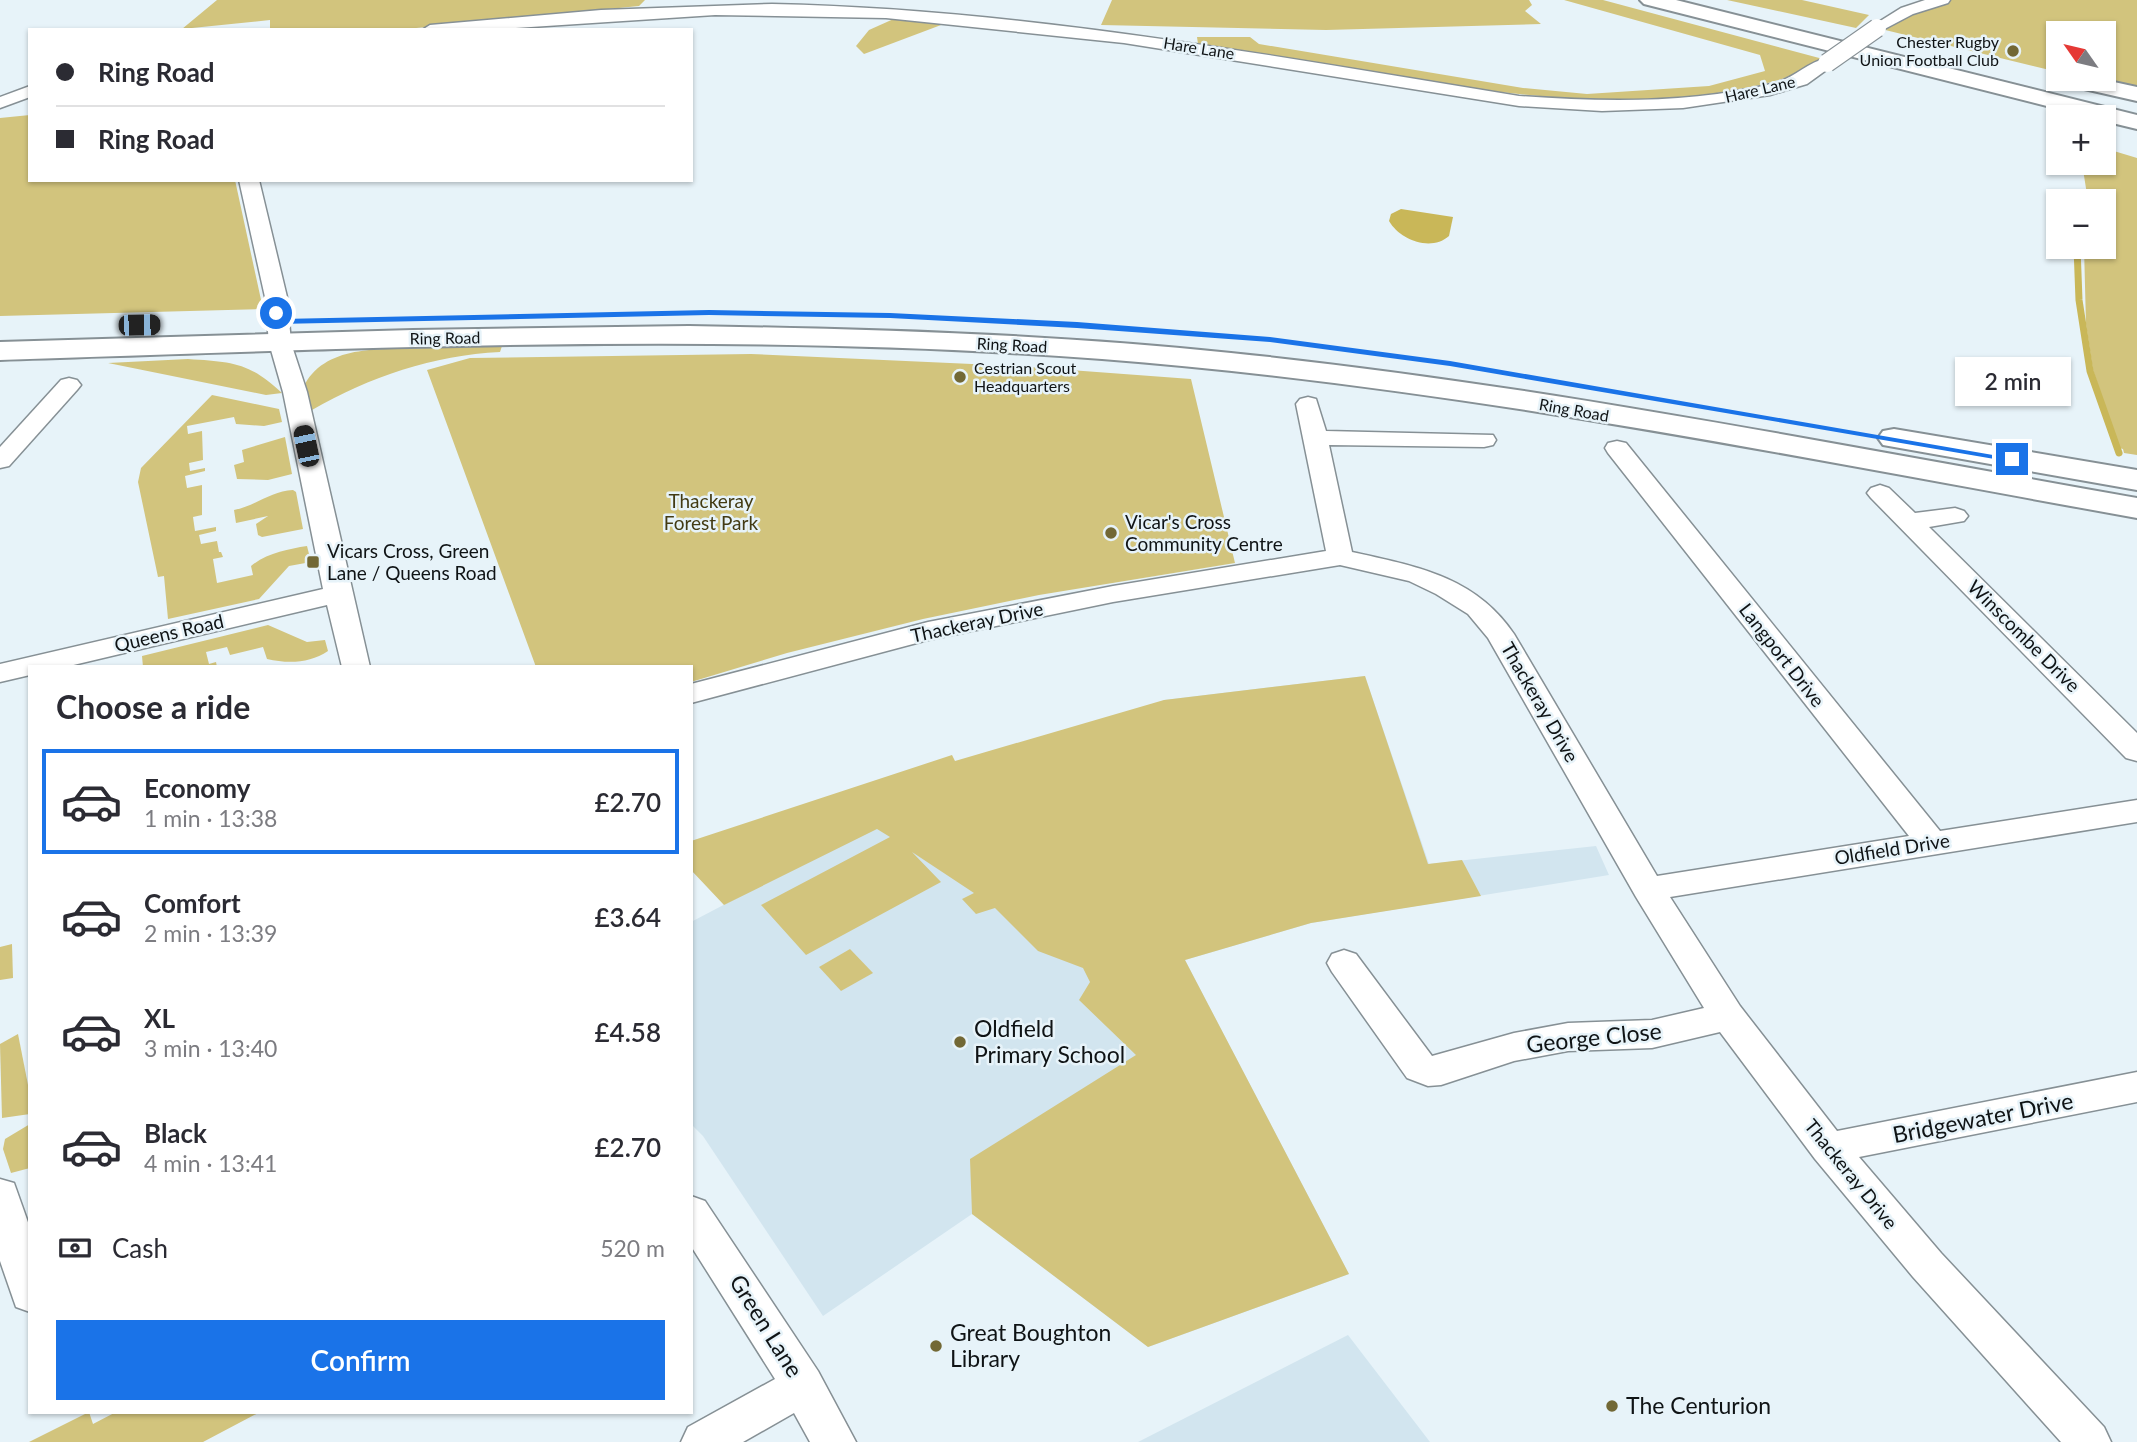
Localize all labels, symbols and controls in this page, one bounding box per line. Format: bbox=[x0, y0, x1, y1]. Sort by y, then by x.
north arrow bbox=[2046, 21, 2116, 91]
map controls bbox=[2046, 21, 2116, 259]
place label: Chester Rugby Union Football Club bbox=[1860, 32, 2000, 69]
street label: Hare Lane bbox=[1162, 33, 1236, 62]
marker: Chester Rugby Union Football Club bbox=[2005, 43, 2021, 59]
text: Ring Road bbox=[98, 56, 215, 88]
street label: Hare Lane bbox=[1723, 71, 1797, 106]
button: + bbox=[2046, 105, 2116, 175]
text: Ring Road bbox=[98, 123, 215, 155]
button: − bbox=[2046, 189, 2116, 259]
route start bbox=[260, 297, 292, 329]
car bbox=[118, 314, 161, 336]
street label: Ring Road bbox=[410, 327, 480, 348]
street label: Ring Road bbox=[976, 333, 1048, 356]
place label: Cestrian Scout Headquarters bbox=[974, 358, 1076, 395]
callout: 2 min bbox=[1954, 358, 2070, 406]
text: 2 min bbox=[1985, 367, 2041, 395]
marker: Cestrian Scout Headquarters bbox=[952, 369, 968, 385]
street label: Ring Road bbox=[1538, 394, 1610, 425]
car bbox=[292, 423, 321, 469]
route end bbox=[1996, 443, 2028, 475]
park label: Thackeray Forest Park bbox=[664, 489, 758, 534]
place label: Vicar's Cross Community Centre bbox=[1125, 510, 1283, 555]
marker: Vicar's Cross Community Centre bbox=[1103, 525, 1119, 541]
place label: Vicars Cross, Green Lane / Queens Road bbox=[327, 539, 497, 584]
marker: Vicars Cross, Green Lane / Queens Road bbox=[305, 554, 321, 570]
street label: Winscombe Drive bbox=[1963, 575, 2085, 697]
street label: Thackeray Drive bbox=[909, 596, 1045, 647]
street label: Langport Drive bbox=[1735, 598, 1830, 711]
street label: Queens Road bbox=[112, 609, 226, 656]
street label: Thackeray Drive bbox=[1497, 638, 1584, 766]
text: Choose a ride bbox=[56, 687, 250, 726]
icon: car bbox=[60, 770, 123, 833]
text: Economy bbox=[144, 772, 250, 804]
text: £2.70 bbox=[595, 786, 661, 818]
text: 1 min · 13:38 bbox=[144, 804, 277, 832]
street label: Oldfield Drive bbox=[1833, 828, 1951, 869]
icon: car bbox=[60, 885, 123, 948]
text: Comfort bbox=[144, 887, 241, 919]
text: £3.64 bbox=[595, 901, 661, 933]
text: 2 min · 13:39 bbox=[144, 919, 277, 947]
icon: car bbox=[60, 1000, 123, 1063]
text: XL bbox=[144, 1002, 175, 1034]
place label: Oldfield Primary School bbox=[974, 1014, 1125, 1068]
text: £4.58 bbox=[595, 1016, 661, 1048]
street label: George Close bbox=[1525, 1016, 1663, 1058]
text: 3 min · 13:40 bbox=[144, 1034, 277, 1062]
marker: Oldfield Primary School bbox=[952, 1034, 968, 1050]
street label: Bridgewater Drive bbox=[1890, 1086, 2075, 1148]
street label: Thackeray Drive bbox=[1800, 1114, 1903, 1233]
icon: car bbox=[60, 1115, 123, 1178]
text: Black bbox=[144, 1117, 207, 1149]
text: £2.70 bbox=[595, 1131, 661, 1163]
text: 4 min · 13:41 bbox=[144, 1149, 277, 1177]
icon: cash bbox=[56, 1229, 94, 1267]
text: Cash bbox=[112, 1232, 168, 1264]
text: 520 m bbox=[600, 1234, 665, 1262]
street label: Green Lane bbox=[724, 1269, 809, 1382]
place label: Great Boughton Library bbox=[950, 1318, 1111, 1372]
button: Confirm bbox=[56, 1320, 665, 1400]
marker: Great Boughton Library bbox=[928, 1338, 944, 1354]
place label: The Centurion bbox=[1626, 1391, 1771, 1419]
marker: The Centurion bbox=[1604, 1398, 1620, 1414]

